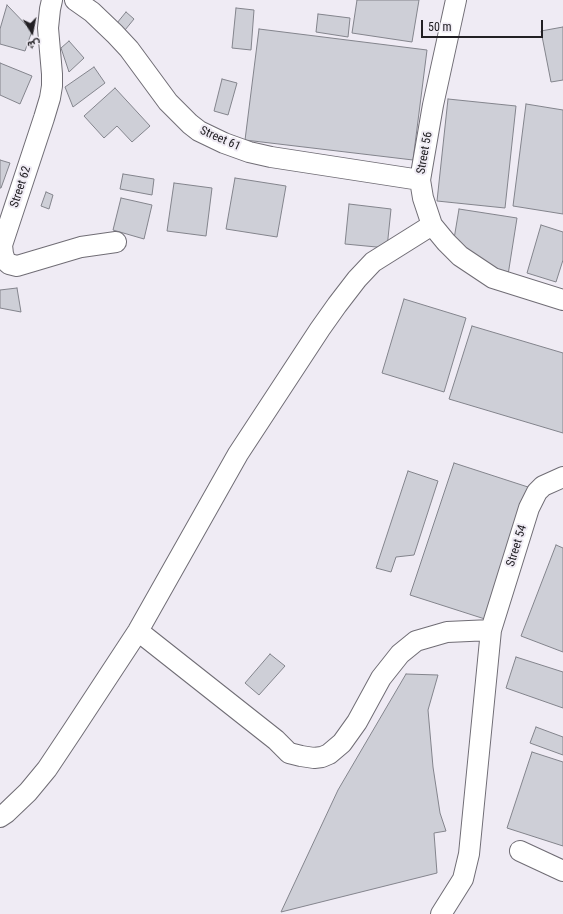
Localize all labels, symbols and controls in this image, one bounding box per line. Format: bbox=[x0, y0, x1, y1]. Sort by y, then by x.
north arrow bbox=[12, 12, 52, 52]
scale bar bbox=[423, 12, 545, 38]
text: 50 m bbox=[428, 20, 452, 34]
text: ش bbox=[27, 37, 42, 52]
street label: Street 61 bbox=[198, 124, 242, 154]
street label: Street 56 bbox=[414, 131, 436, 175]
street label: Street 62 bbox=[8, 164, 34, 210]
street label: Street 54 bbox=[504, 523, 530, 569]

